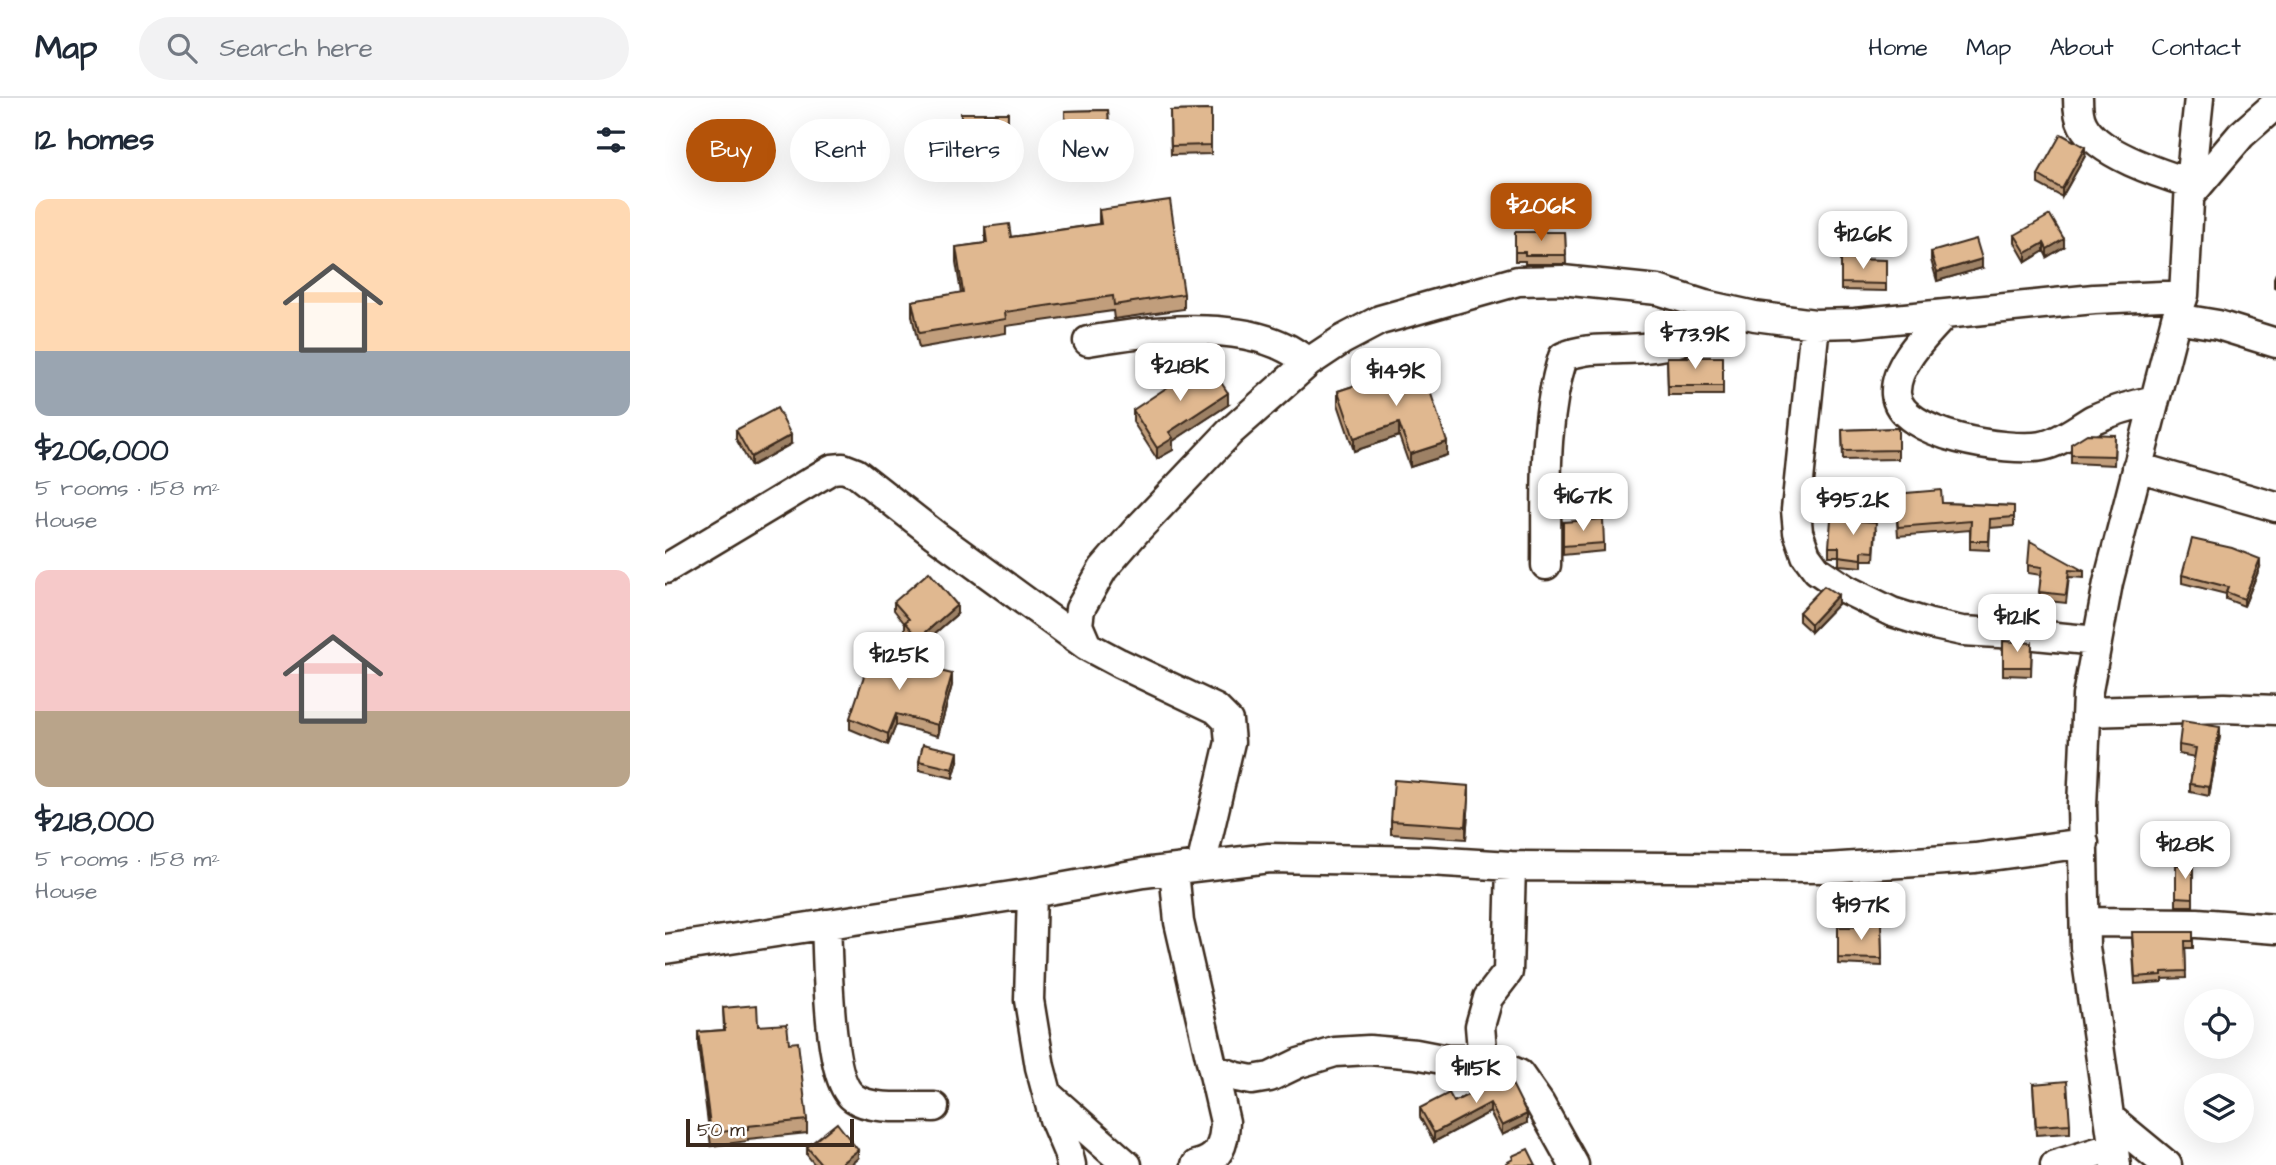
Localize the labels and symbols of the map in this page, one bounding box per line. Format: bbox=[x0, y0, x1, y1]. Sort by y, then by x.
pin: $206K bbox=[1492, 184, 1590, 243]
pin: $126K bbox=[1814, 212, 1912, 271]
pin: $73.9K bbox=[1638, 312, 1752, 371]
pin: $218K bbox=[1131, 344, 1229, 403]
pin: $149K bbox=[1347, 348, 1445, 408]
pin: $167K bbox=[1534, 474, 1632, 533]
pin: $95.2K bbox=[1796, 478, 1910, 537]
pin: $121K bbox=[1968, 594, 2066, 654]
pin: $125K bbox=[850, 632, 948, 692]
pin: $128K bbox=[2136, 822, 2234, 881]
pin: $197K bbox=[1812, 882, 1910, 942]
pin: $115K bbox=[1427, 1046, 1525, 1105]
scale bar bbox=[686, 1116, 854, 1148]

